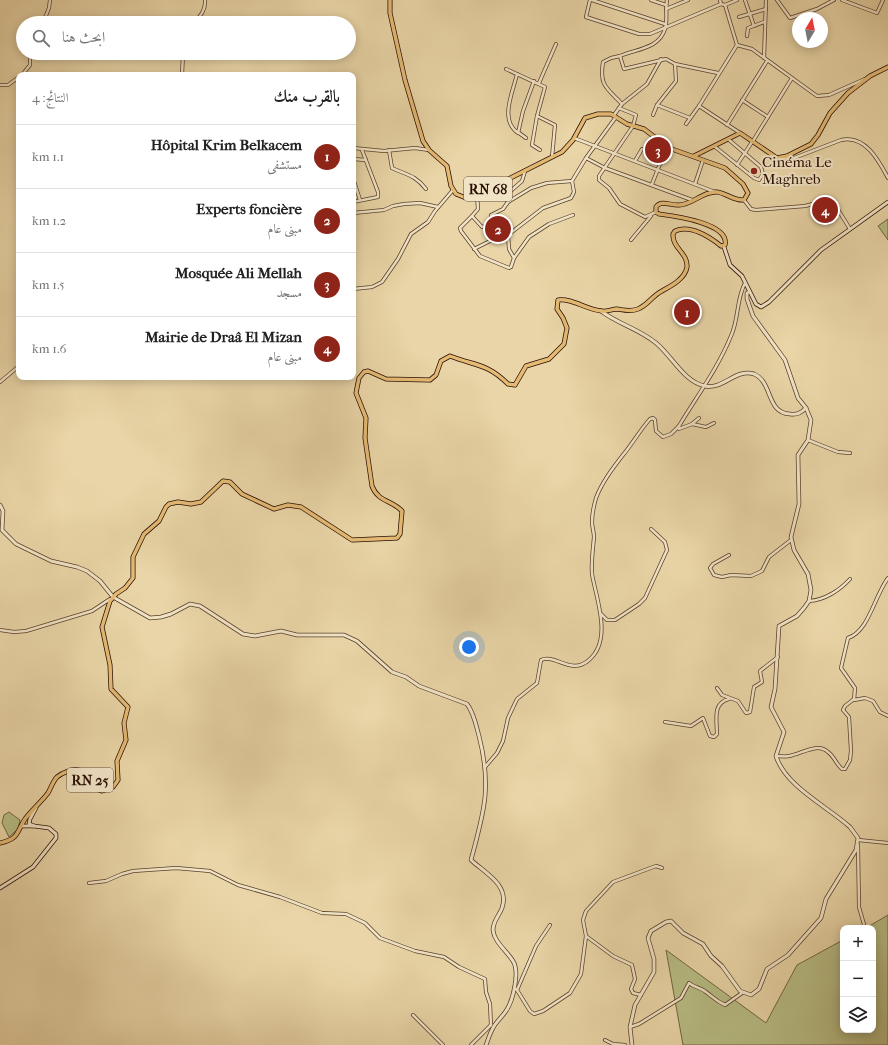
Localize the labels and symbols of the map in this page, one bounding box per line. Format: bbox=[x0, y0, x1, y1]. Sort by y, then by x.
north arrow bbox=[792, 12, 828, 48]
pin: 3 bbox=[645, 135, 671, 165]
place label: Cinéma Le Maghreb bbox=[762, 153, 832, 188]
marker: Cinéma Le Maghreb bbox=[749, 166, 759, 176]
road number: RN 68 bbox=[464, 177, 512, 201]
pin: 4 bbox=[812, 195, 838, 225]
pin: 2 bbox=[485, 214, 511, 244]
pin: 1 bbox=[674, 297, 700, 327]
your location bbox=[459, 637, 479, 657]
road number: RN 25 bbox=[67, 768, 113, 792]

